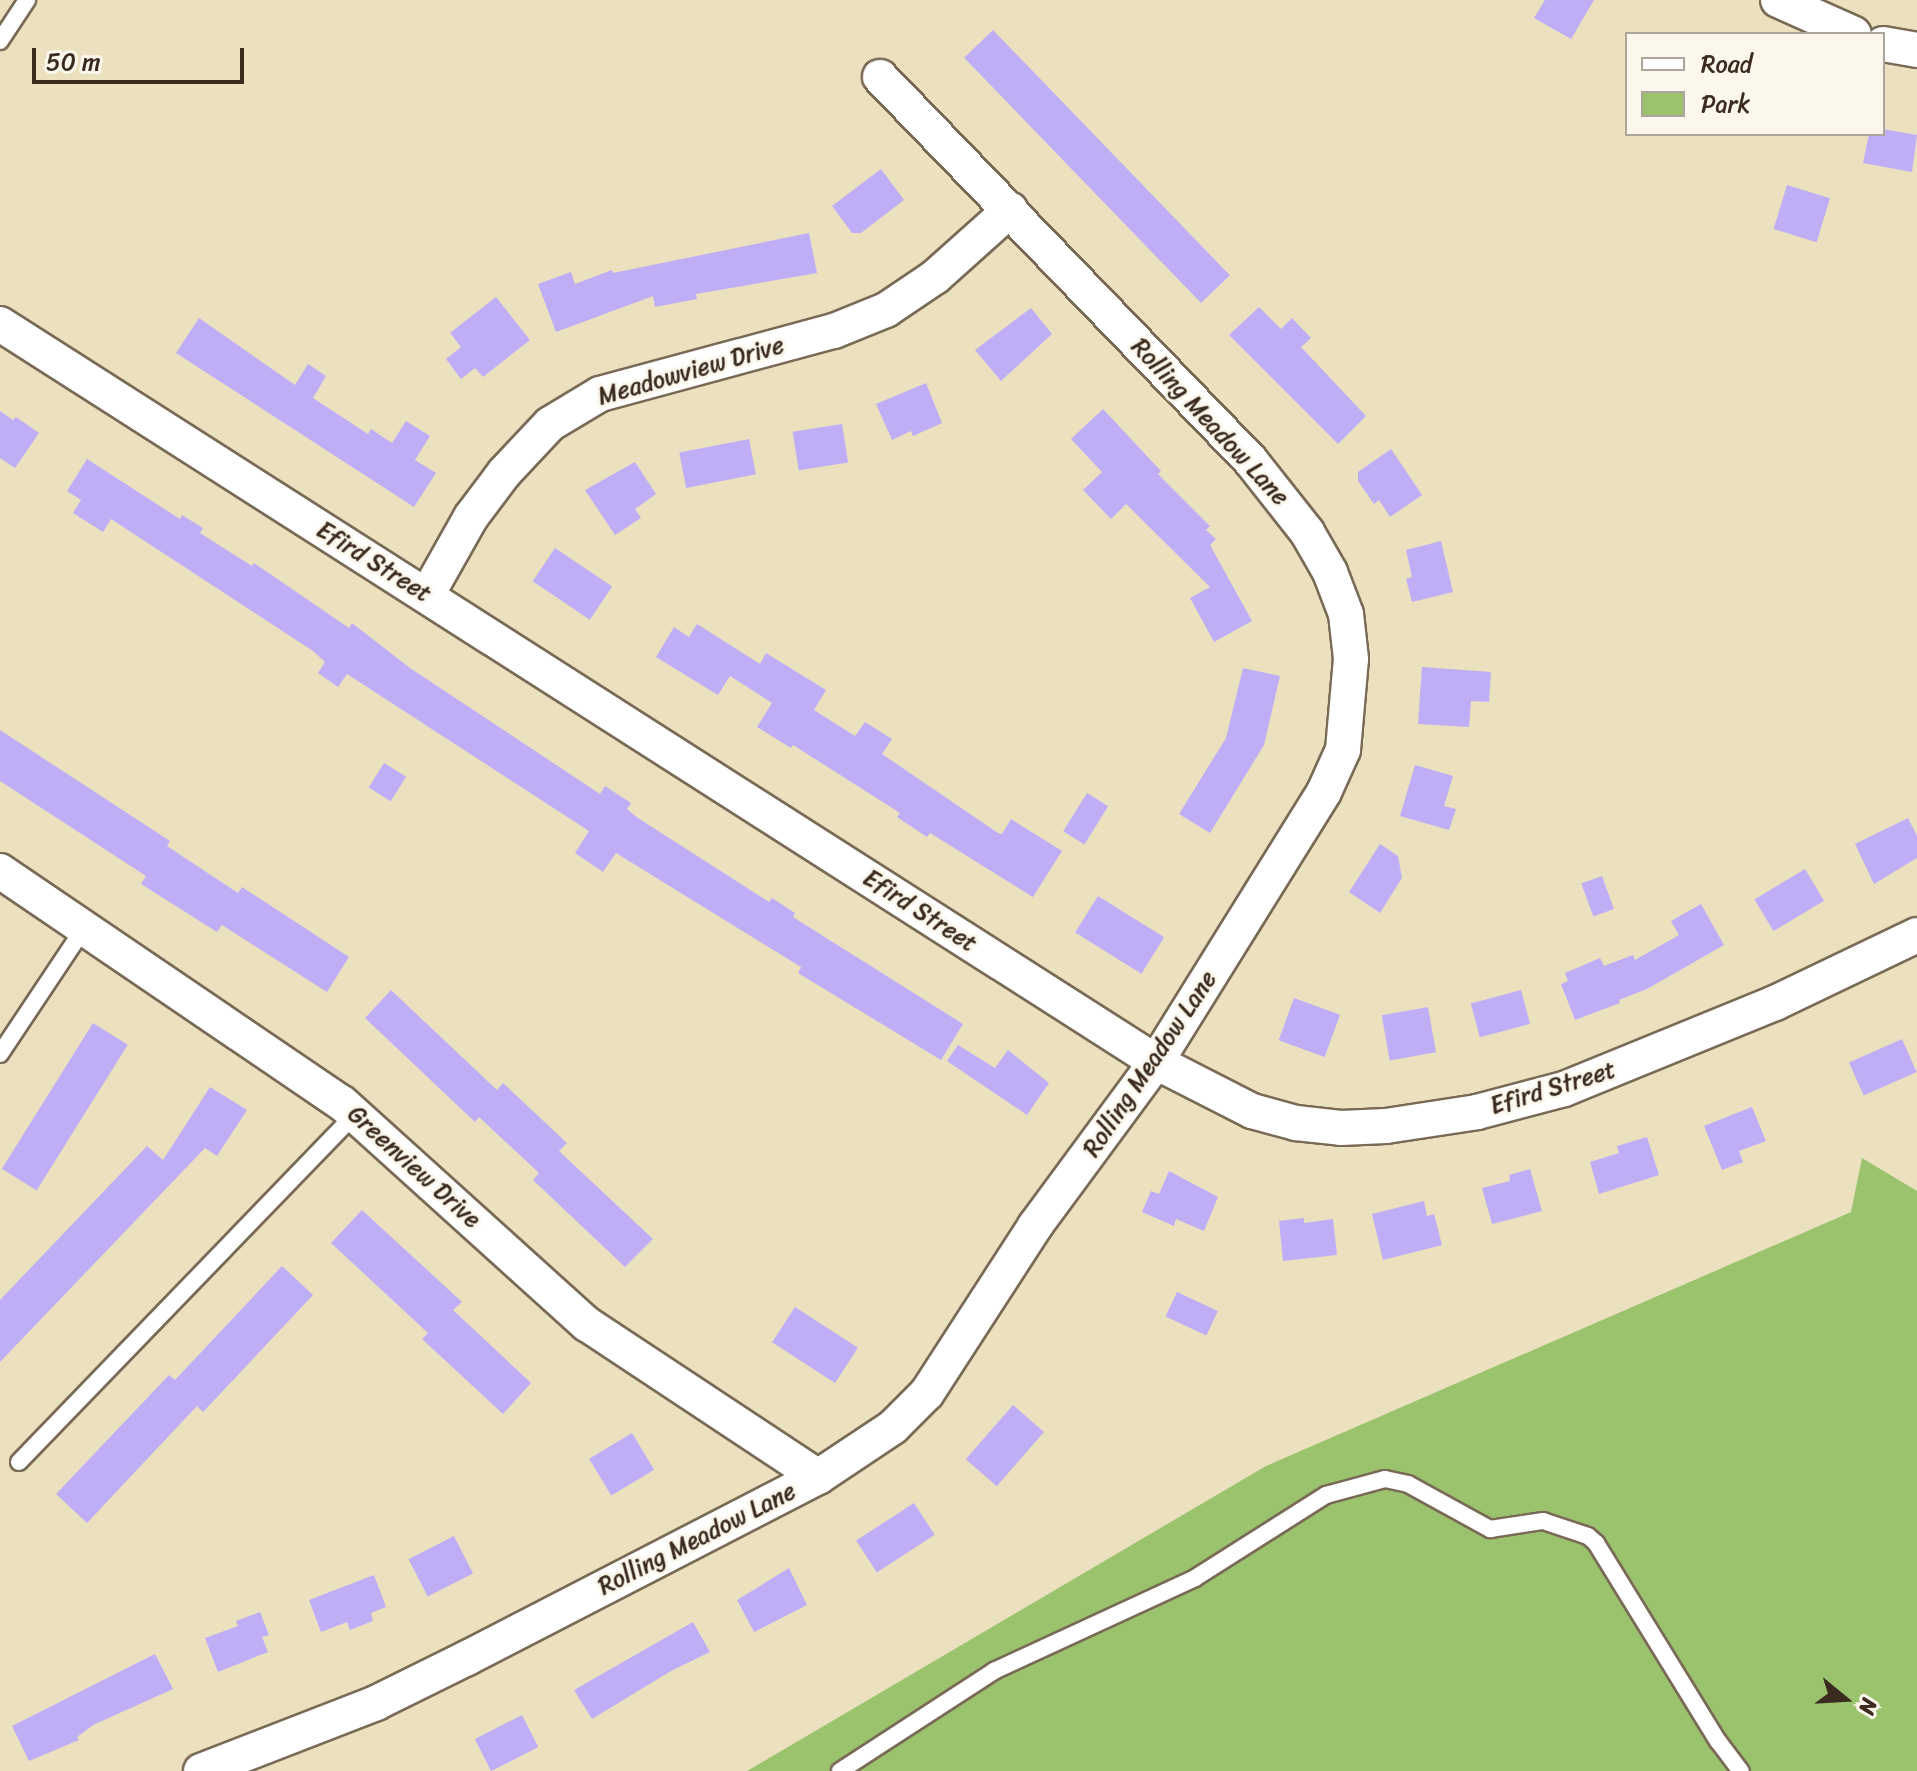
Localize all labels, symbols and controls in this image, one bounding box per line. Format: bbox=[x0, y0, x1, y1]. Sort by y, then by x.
scale bar bbox=[36, 32, 248, 82]
legend bbox=[1625, 32, 1885, 136]
text: 50 m bbox=[46, 41, 101, 83]
text: Road bbox=[1701, 43, 1752, 85]
text: Park bbox=[1701, 83, 1750, 125]
street label: Meadowview Drive bbox=[595, 331, 787, 411]
street label: Rolling Meadow Lane bbox=[1125, 332, 1295, 512]
street label: Efird Street bbox=[311, 515, 437, 609]
street label: Efird Street bbox=[858, 864, 982, 958]
street label: Rolling Meadow Lane bbox=[1077, 966, 1223, 1162]
street label: Efird Street bbox=[1487, 1055, 1619, 1121]
street label: Greenview Drive bbox=[341, 1100, 487, 1234]
street label: Rolling Meadow Lane bbox=[593, 1477, 801, 1601]
north arrow bbox=[1805, 1659, 1885, 1739]
text: N bbox=[1847, 1693, 1889, 1720]

